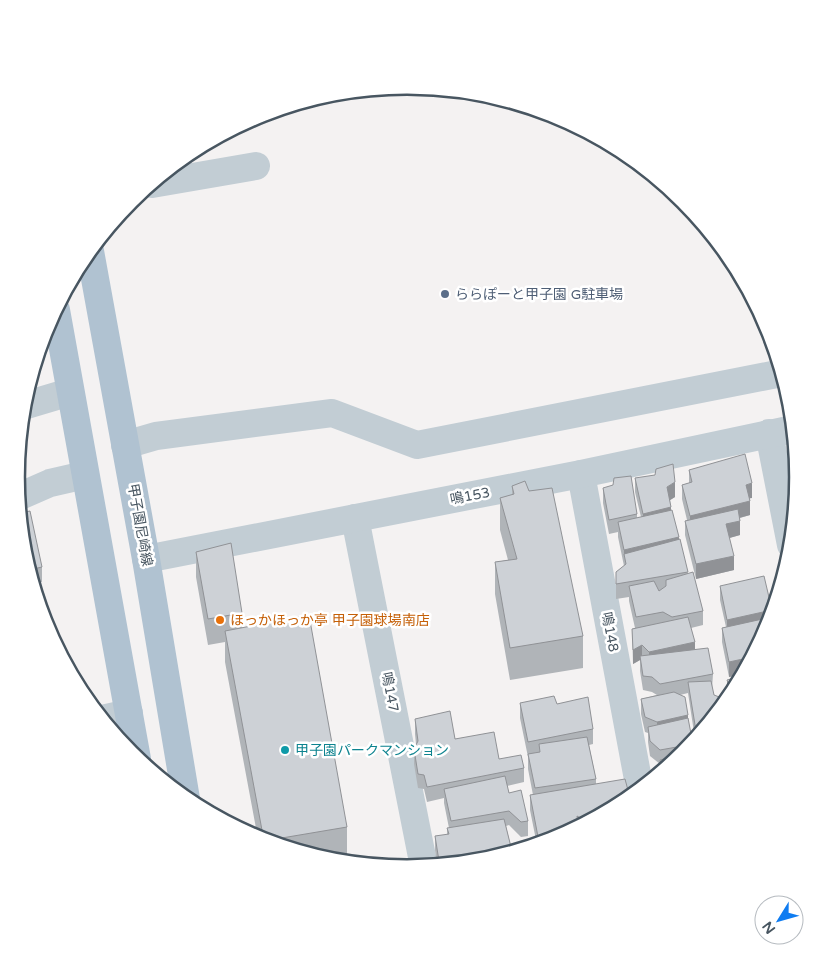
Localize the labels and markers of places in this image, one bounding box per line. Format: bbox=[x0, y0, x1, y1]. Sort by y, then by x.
place label: ららぽーと甲子園 G駐車場 bbox=[455, 286, 623, 303]
marker: ららぽーと甲子園 G駐車場 bbox=[439, 288, 451, 300]
place label: ほっかほっか亭 甲子園球場南店 bbox=[230, 612, 430, 629]
marker: ほっかほっか亭 甲子園球場南店 bbox=[214, 614, 226, 626]
place label: 甲子園パークマンション bbox=[295, 742, 449, 759]
marker: 甲子園パークマンション bbox=[279, 744, 291, 756]

